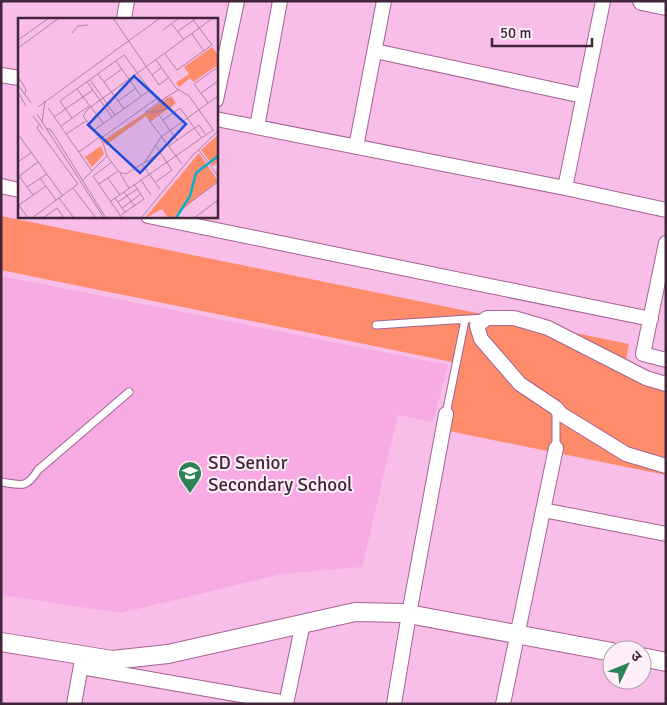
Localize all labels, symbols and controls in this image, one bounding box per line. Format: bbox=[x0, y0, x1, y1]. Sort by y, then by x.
scale bar bbox=[492, 15, 592, 47]
inset map bbox=[18, 18, 218, 218]
text: 50 m bbox=[500, 24, 531, 42]
place label: SD Senior Secondary School bbox=[208, 451, 353, 497]
school or university icon: SD Senior Secondary School bbox=[177, 460, 203, 494]
north arrow bbox=[602, 640, 652, 690]
text: उ bbox=[627, 648, 646, 666]

